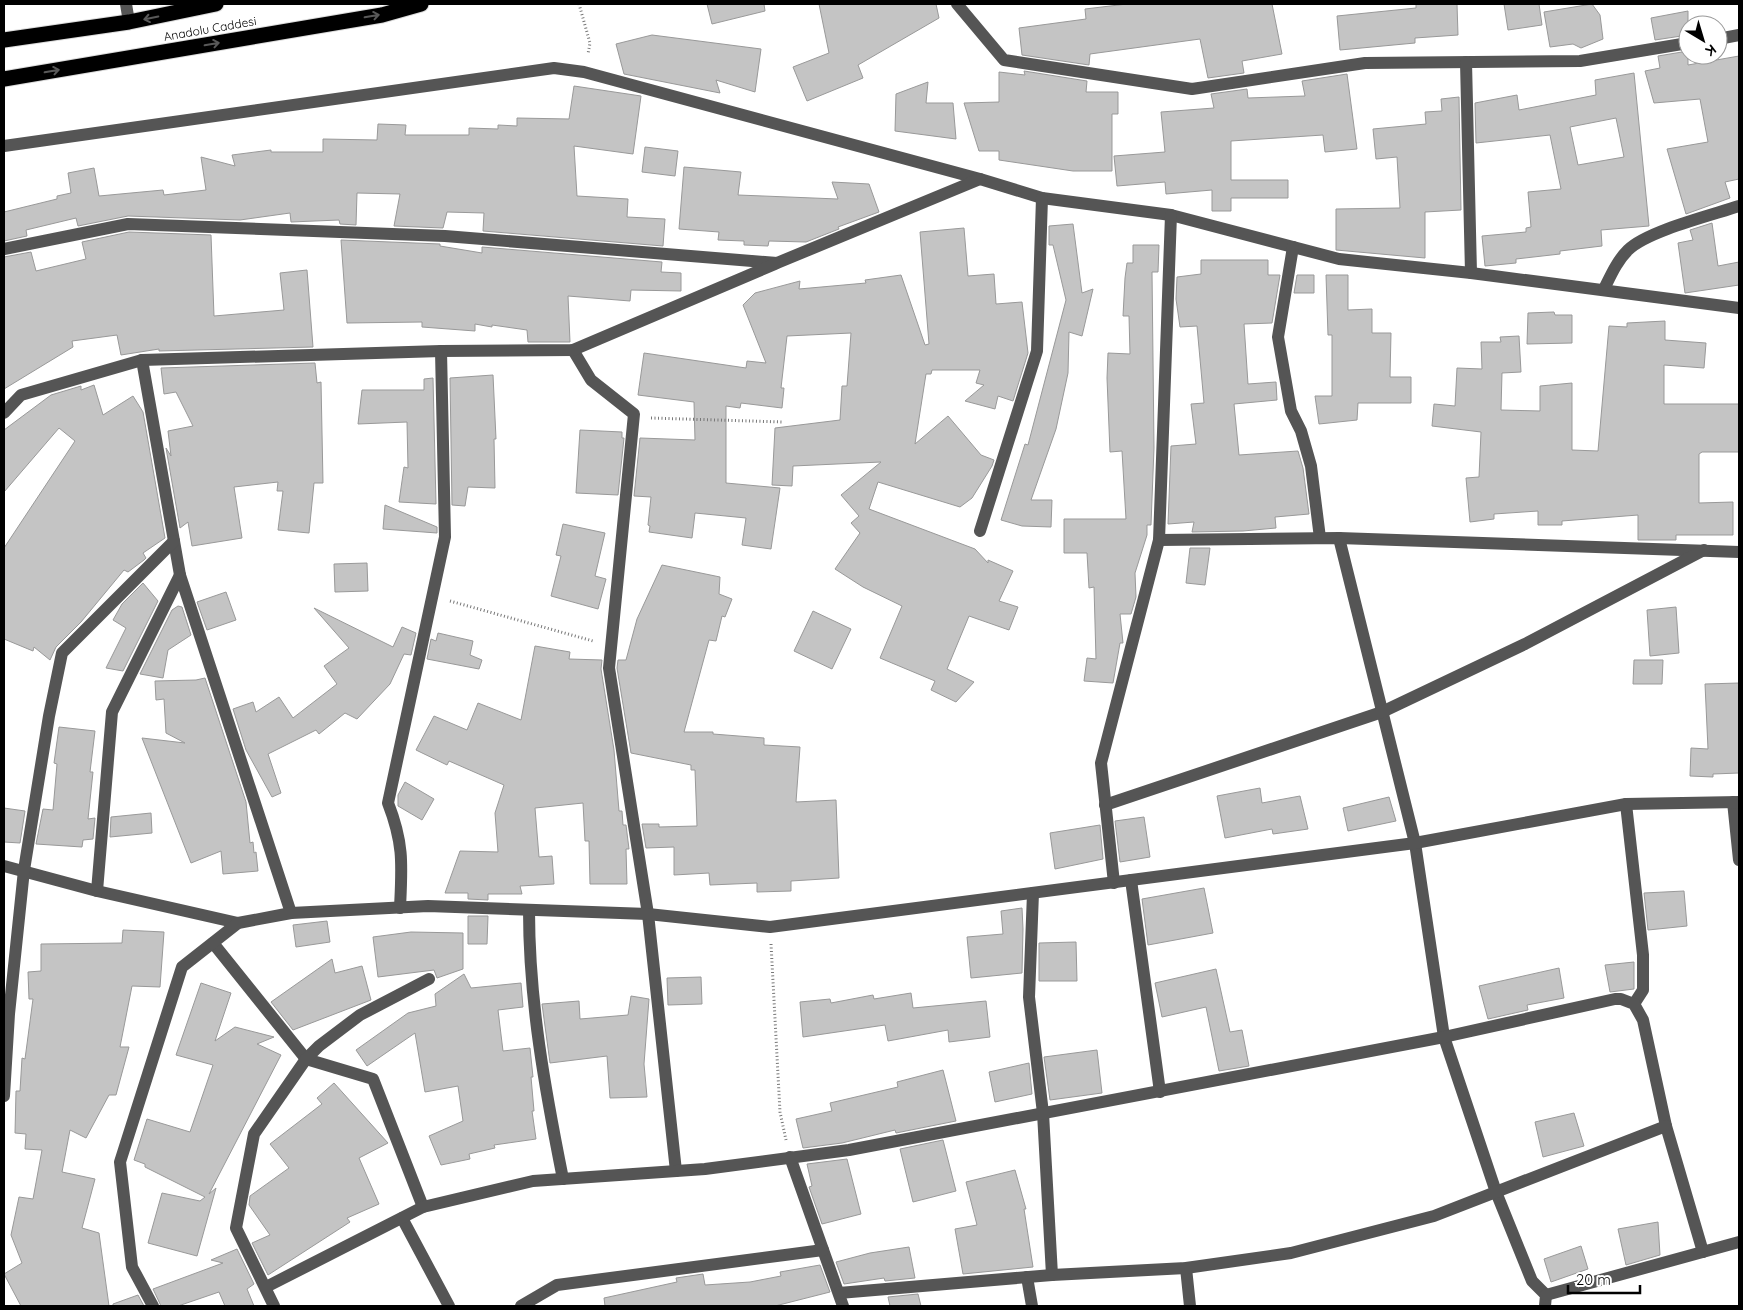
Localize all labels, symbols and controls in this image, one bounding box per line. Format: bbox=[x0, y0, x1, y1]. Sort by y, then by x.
one-way arrow bbox=[364, 11, 380, 21]
one-way arrow bbox=[144, 13, 160, 23]
street label: Anadolu Caddesi bbox=[162, 13, 257, 44]
north arrow bbox=[1678, 15, 1728, 65]
one-way arrow bbox=[204, 38, 220, 48]
text: K bbox=[1702, 40, 1720, 60]
one-way arrow bbox=[43, 66, 59, 76]
scale bar bbox=[1568, 1262, 1640, 1294]
text: 20 m bbox=[1576, 1270, 1611, 1289]

